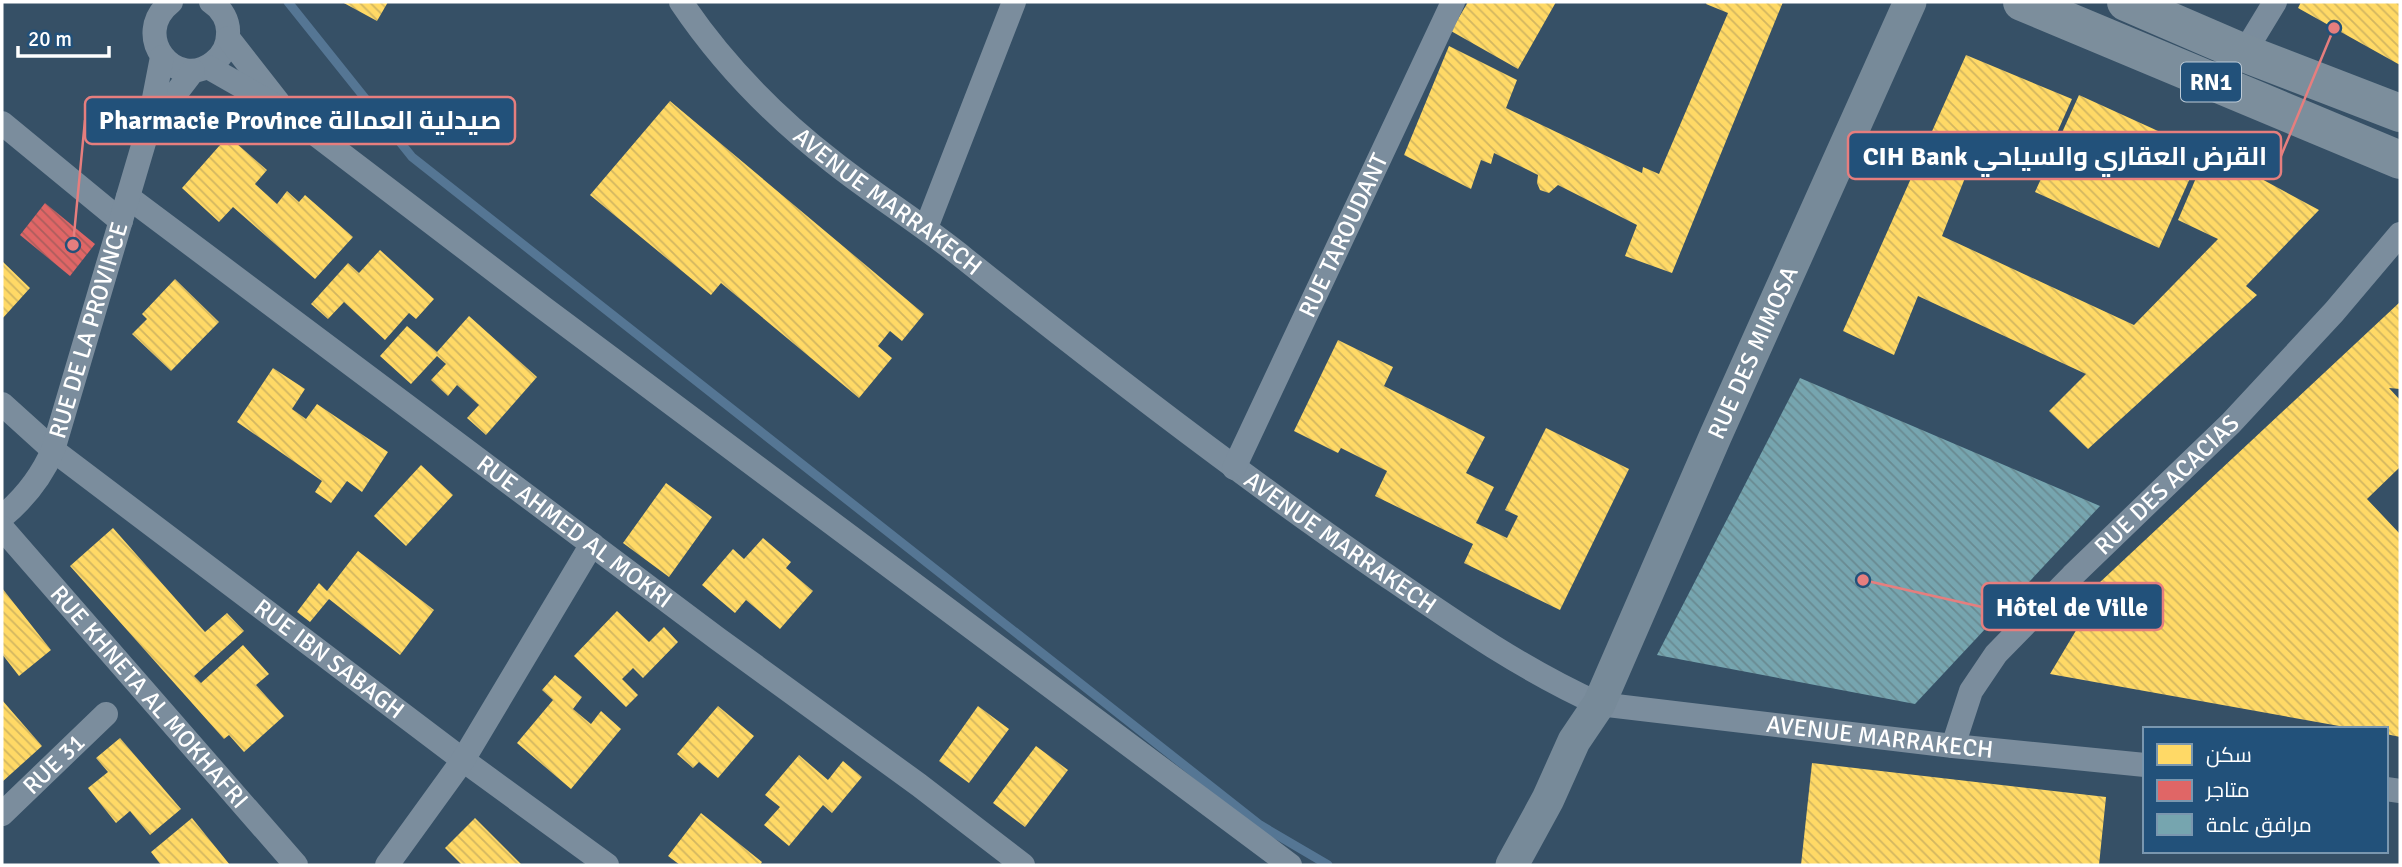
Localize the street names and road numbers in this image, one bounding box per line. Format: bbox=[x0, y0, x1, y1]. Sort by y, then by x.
road number: RN1 bbox=[2181, 62, 2241, 102]
street label: AVENUE MARRAKECH bbox=[787, 121, 988, 282]
street label: RUE TAROUDANT bbox=[1292, 148, 1395, 322]
street label: RUE DE LA PROVINCE bbox=[42, 218, 135, 442]
street label: RUE DES MIMOSA bbox=[1701, 261, 1805, 444]
street label: RUE DES ACACIAS bbox=[2088, 408, 2246, 561]
street label: RUE AHMED AL MOKRI bbox=[471, 449, 678, 615]
street label: AVENUE MARRAKECH bbox=[1238, 465, 1442, 620]
street label: RUE KHNETA AL MOKHAFRI bbox=[44, 579, 255, 815]
street label: RUE IBN SABAGH bbox=[248, 592, 410, 725]
street label: AVENUE MARRAKECH bbox=[1765, 709, 1995, 765]
street label: RUE 31 bbox=[16, 727, 91, 801]

